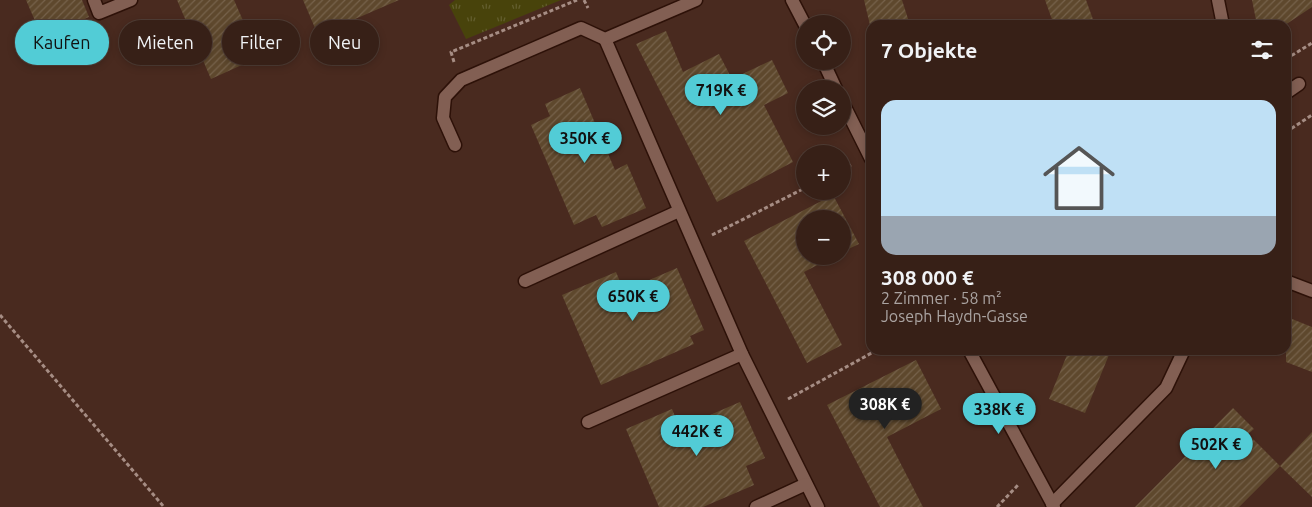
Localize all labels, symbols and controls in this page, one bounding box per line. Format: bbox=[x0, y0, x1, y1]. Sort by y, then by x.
map controls bbox=[796, 15, 851, 265]
button: locate bbox=[796, 15, 851, 70]
chip: Kaufen bbox=[15, 20, 109, 65]
chip: Mieten bbox=[119, 20, 212, 65]
chip: Filter bbox=[222, 20, 300, 65]
chip: Neu bbox=[310, 20, 379, 65]
icon: filters bbox=[1248, 36, 1276, 64]
text: 7 Objekte bbox=[881, 38, 977, 62]
pin: 719K € bbox=[680, 74, 762, 116]
button: layers bbox=[796, 80, 851, 135]
text: 719K € bbox=[696, 81, 746, 99]
pin: 350K € bbox=[544, 121, 626, 164]
text: 350K € bbox=[560, 129, 610, 147]
icon: home bbox=[1034, 133, 1124, 223]
button: + bbox=[796, 145, 851, 200]
button: − bbox=[796, 210, 851, 265]
text: 308 000 € bbox=[881, 265, 974, 289]
pin: 650K € bbox=[592, 280, 674, 322]
text: 650K € bbox=[608, 287, 658, 305]
text: 2 Zimmer · 58 m² bbox=[881, 289, 1002, 307]
text: Joseph Haydn-Gasse bbox=[881, 307, 1028, 325]
pin: 308K € bbox=[844, 388, 926, 430]
pin: 338K € bbox=[958, 392, 1040, 435]
text: 308K € bbox=[860, 395, 910, 413]
text: 338K € bbox=[974, 400, 1024, 418]
pin: 442K € bbox=[656, 414, 738, 457]
text: 442K € bbox=[672, 422, 722, 440]
pin: 502K € bbox=[1175, 428, 1257, 470]
text: 502K € bbox=[1191, 435, 1241, 453]

